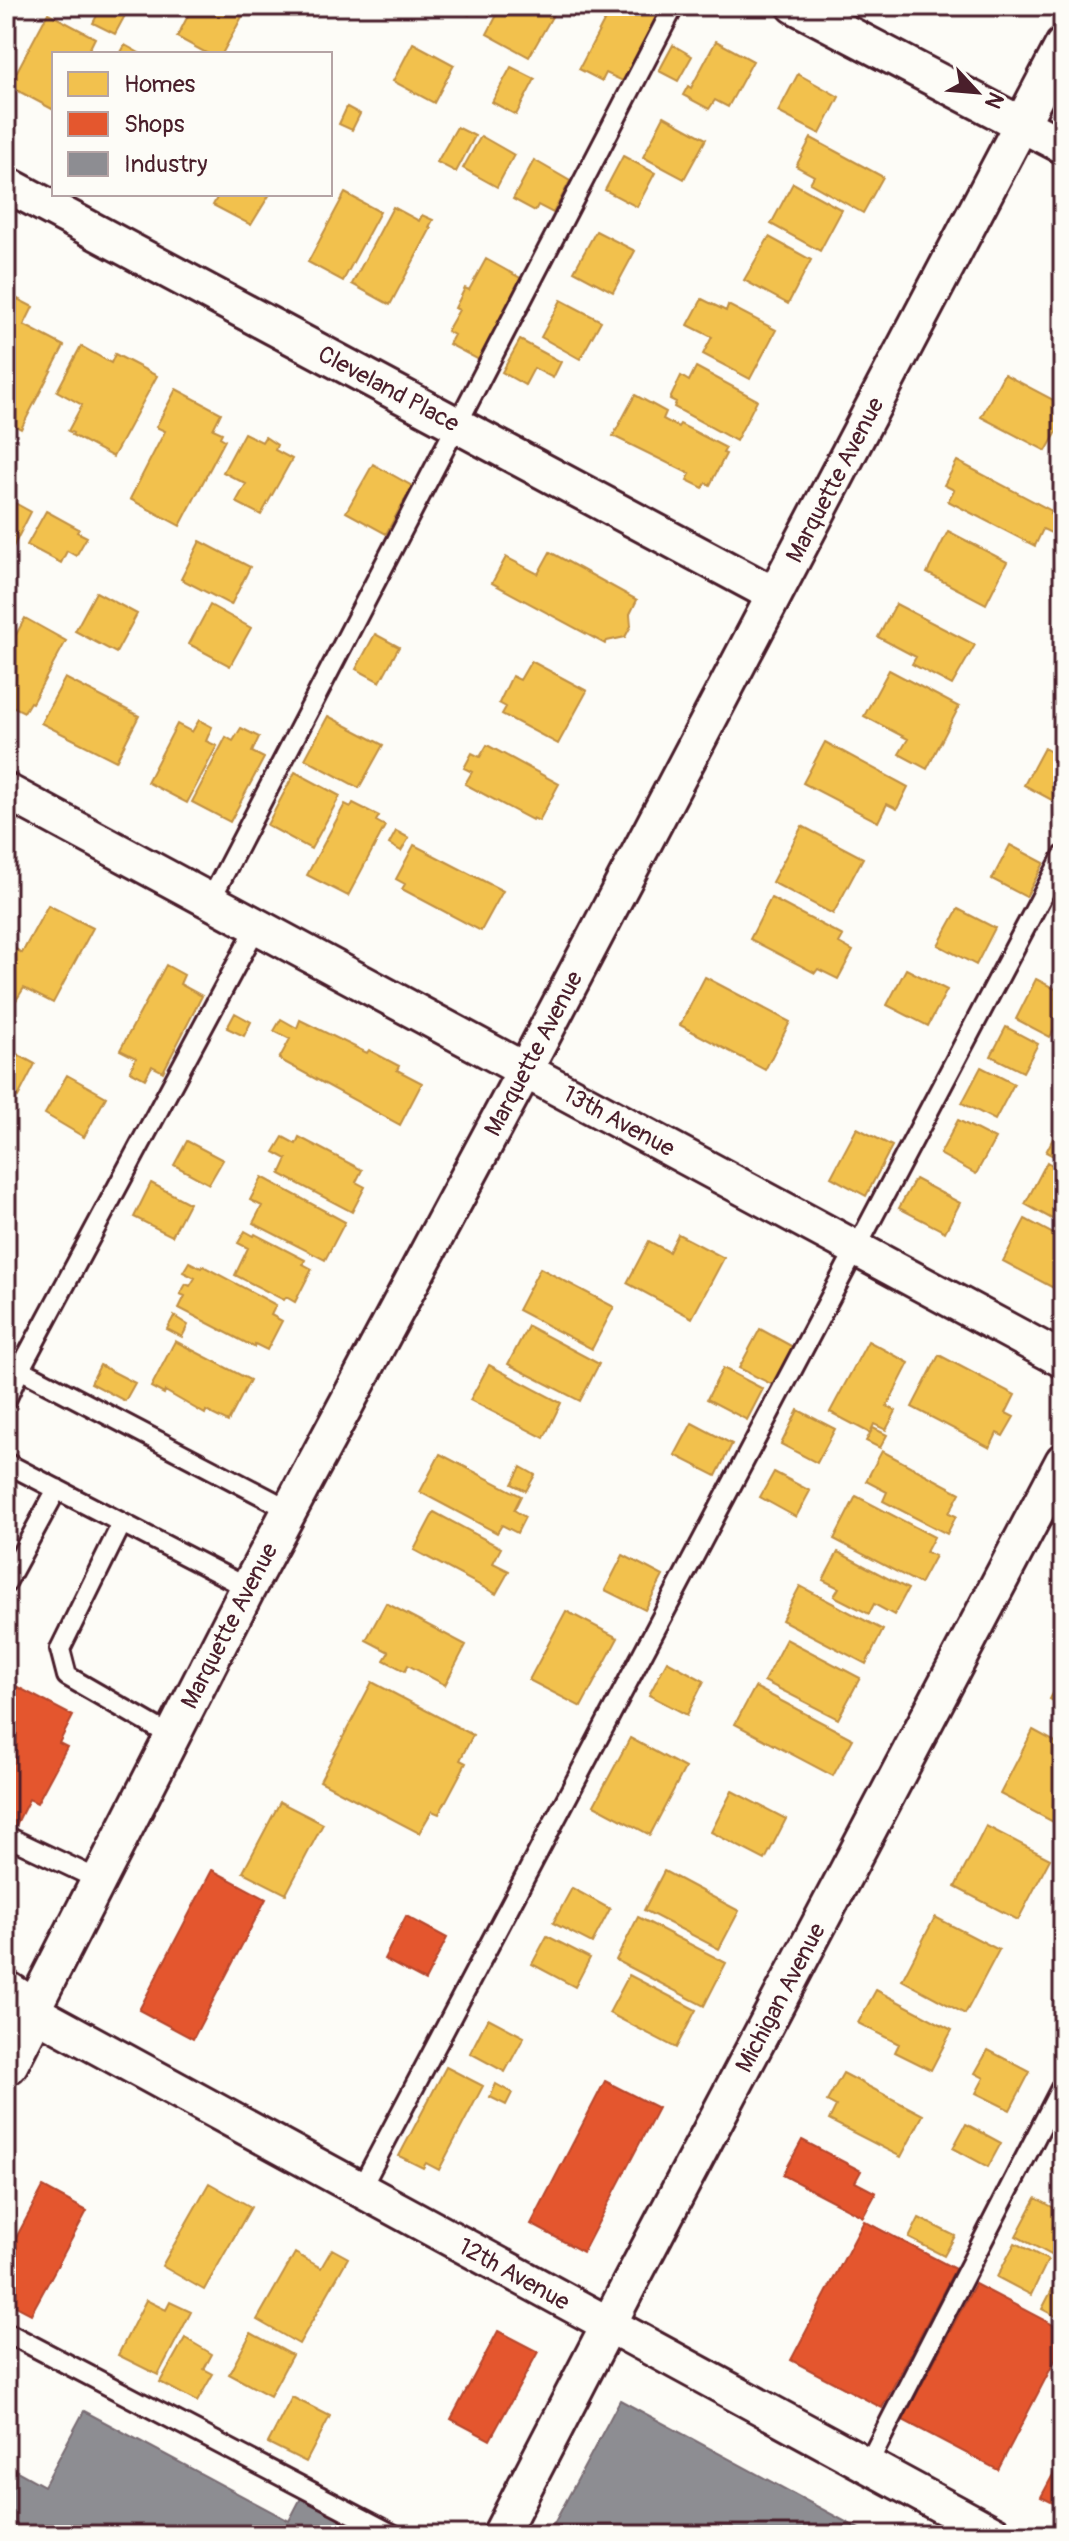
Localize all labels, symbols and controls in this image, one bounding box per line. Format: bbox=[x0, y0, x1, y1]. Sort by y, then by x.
legend bbox=[52, 52, 332, 196]
north arrow bbox=[937, 52, 1017, 132]
text: Homes bbox=[124, 70, 196, 99]
text: N bbox=[978, 88, 1010, 113]
text: Shops bbox=[124, 110, 185, 139]
text: Industry bbox=[124, 150, 207, 179]
street label: Cleveland Place bbox=[313, 339, 464, 439]
street label: Marquette Avenue bbox=[780, 393, 890, 568]
street label: Marquette Avenue bbox=[478, 966, 589, 1141]
street label: 13th Avenue bbox=[558, 1079, 680, 1163]
street label: Marquette Avenue bbox=[175, 1538, 284, 1714]
street label: Michigan Avenue bbox=[730, 1918, 832, 2078]
street label: 12th Avenue bbox=[453, 2232, 575, 2317]

